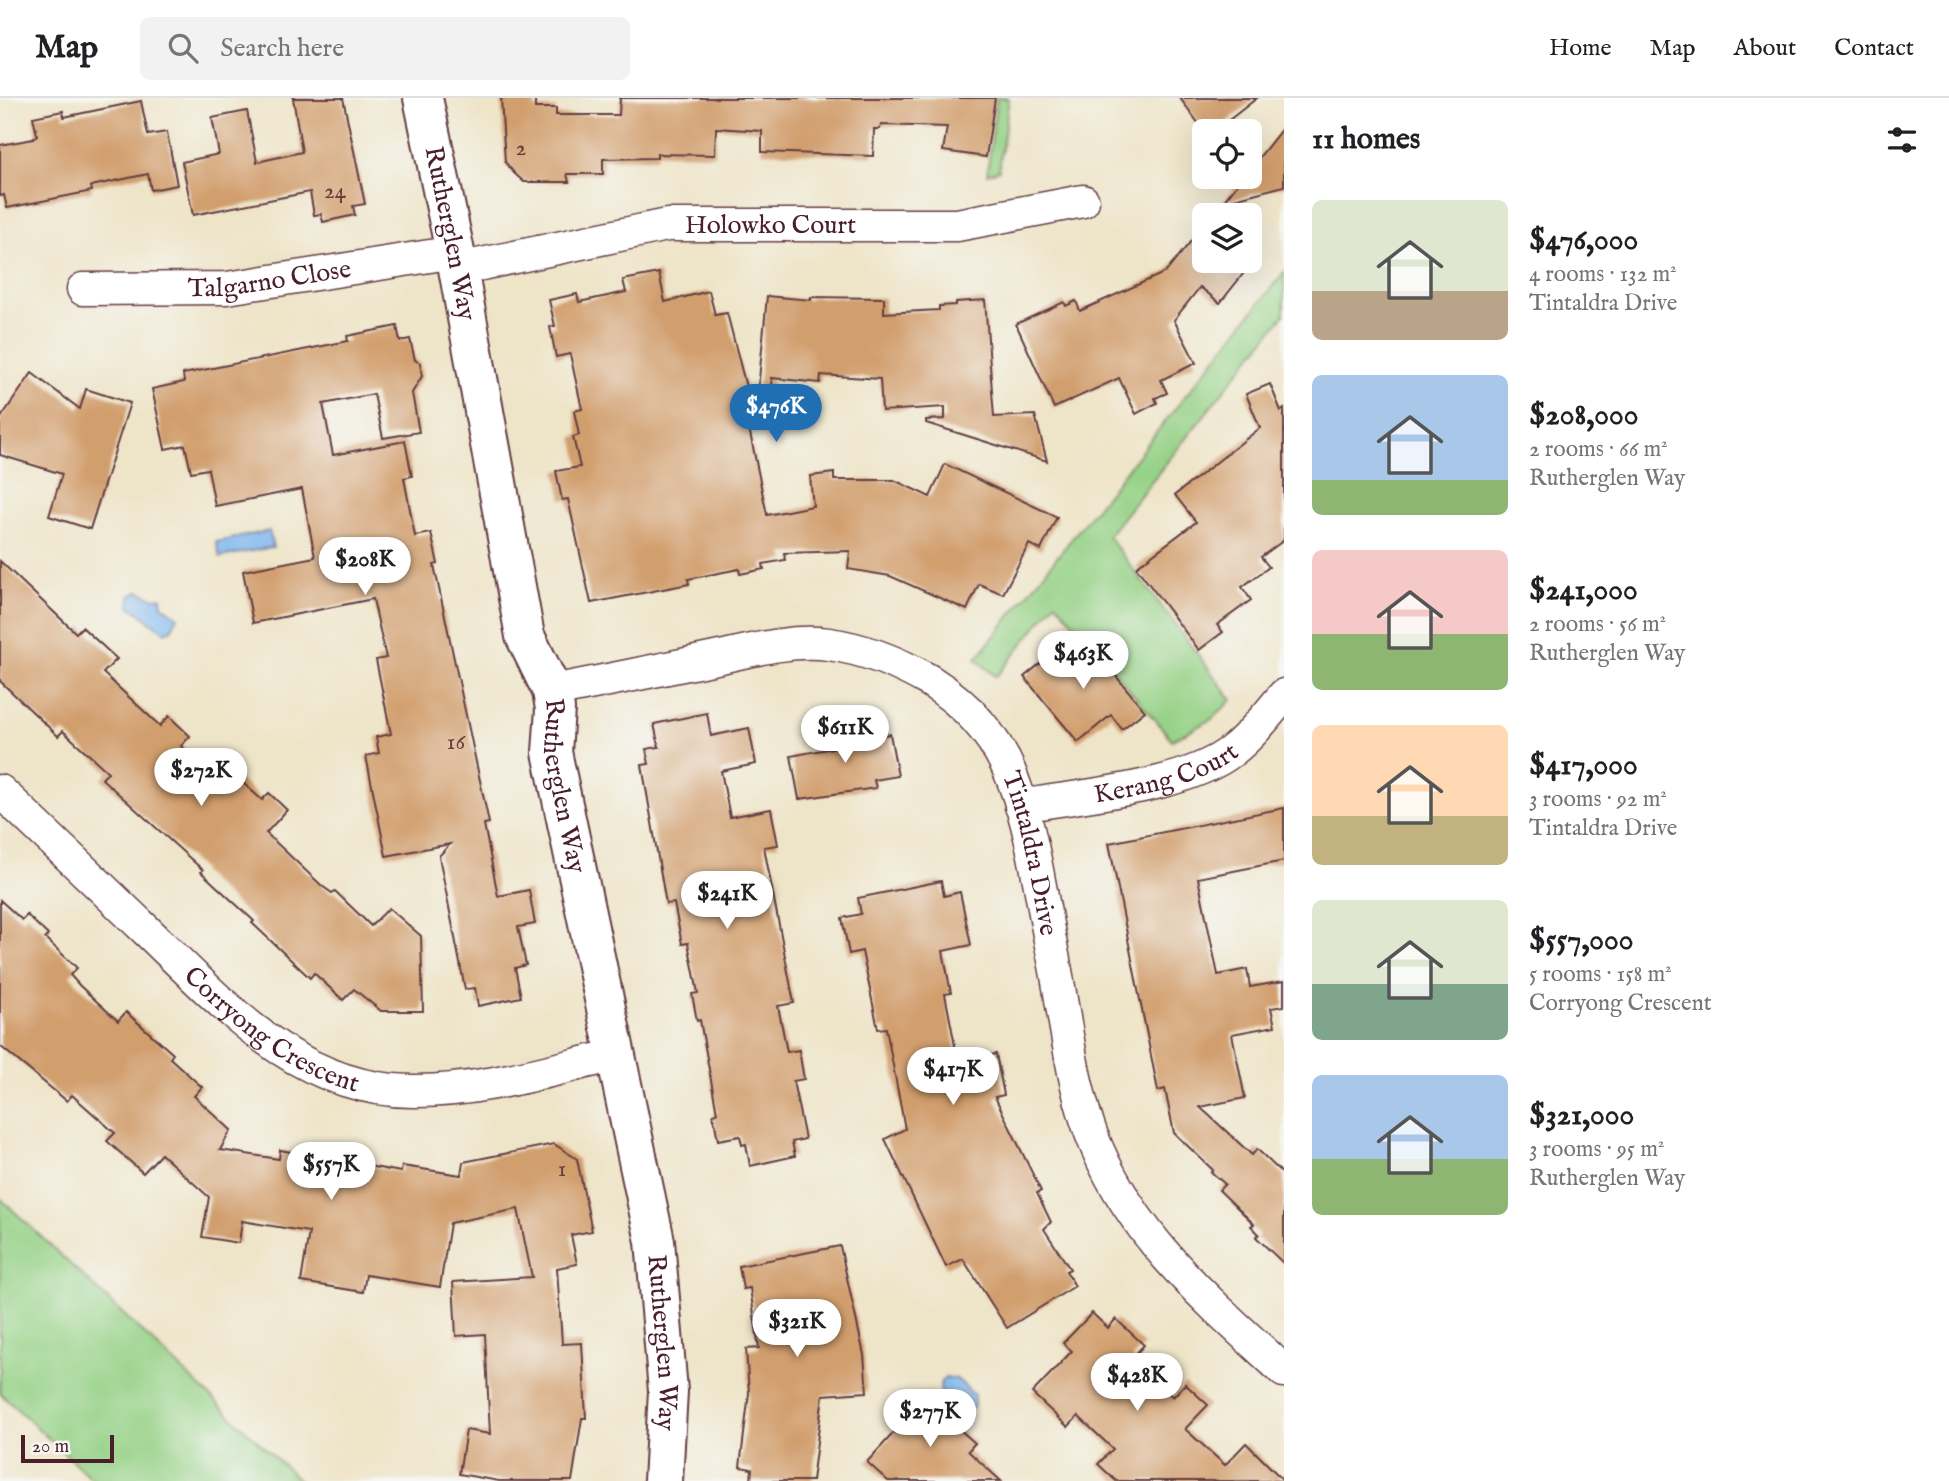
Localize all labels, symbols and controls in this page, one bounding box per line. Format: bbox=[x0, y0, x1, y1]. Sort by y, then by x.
search box bbox=[140, 17, 630, 80]
text: Map bbox=[35, 27, 98, 69]
icon: search bbox=[164, 29, 202, 67]
text: Search here bbox=[220, 32, 344, 65]
text: Home bbox=[1549, 33, 1612, 64]
text: Map bbox=[1650, 33, 1696, 64]
text: About bbox=[1734, 33, 1796, 64]
text: Contact bbox=[1834, 33, 1914, 64]
map controls bbox=[1192, 119, 1262, 273]
button: locate bbox=[1192, 119, 1262, 189]
text: 11 homes bbox=[1312, 121, 1420, 159]
icon: filters bbox=[1883, 121, 1921, 159]
house number: 2 bbox=[516, 134, 526, 163]
street label: Rutherglen Way bbox=[417, 143, 484, 323]
house number: 24 bbox=[324, 177, 347, 206]
button: layers bbox=[1192, 203, 1262, 273]
street label: Holowko Court bbox=[685, 209, 856, 242]
text: $476,000 bbox=[1529, 222, 1638, 260]
icon: home bbox=[1368, 228, 1452, 312]
street label: Talgarno Close bbox=[188, 252, 353, 305]
text: 4 rooms · 132 m² bbox=[1529, 260, 1677, 289]
text: Tintaldra Drive bbox=[1529, 289, 1677, 318]
pin: $476K bbox=[727, 384, 825, 444]
text: $476K bbox=[746, 392, 806, 421]
text: $208,000 bbox=[1529, 397, 1638, 435]
icon: home bbox=[1368, 403, 1452, 487]
text: 2 rooms · 66 m² bbox=[1529, 435, 1668, 464]
text: Rutherglen Way bbox=[1529, 464, 1685, 493]
pin: $208K bbox=[316, 538, 414, 597]
text: $208K bbox=[335, 545, 395, 574]
text: $241,000 bbox=[1529, 572, 1638, 610]
icon: home bbox=[1368, 578, 1452, 662]
text: 2 rooms · 56 m² bbox=[1529, 610, 1666, 639]
pin: $463K bbox=[1034, 632, 1132, 691]
text: $463K bbox=[1054, 639, 1112, 668]
text: Rutherglen Way bbox=[1529, 639, 1685, 668]
street label: Rutherglen Way bbox=[535, 696, 594, 876]
pin: $611K bbox=[796, 706, 894, 765]
text: $611K bbox=[817, 713, 873, 742]
house number: 16 bbox=[447, 728, 466, 757]
street label: Kerang Court bbox=[1092, 735, 1245, 811]
text: $417,000 bbox=[1529, 747, 1638, 785]
pin: $272K bbox=[152, 748, 250, 808]
icon: home bbox=[1368, 753, 1452, 837]
text: $272K bbox=[170, 756, 232, 785]
street label: Tintaldra Drive bbox=[995, 766, 1065, 938]
text: 3 rooms · 92 m² bbox=[1529, 785, 1667, 814]
text: Tintaldra Drive bbox=[1529, 814, 1677, 843]
pin: $241K bbox=[678, 872, 776, 931]
text: $241K bbox=[697, 879, 757, 908]
text: $557,000 bbox=[1529, 922, 1634, 960]
icon: home bbox=[1368, 928, 1452, 1012]
street label: Corryong Crescent bbox=[177, 959, 363, 1100]
text: 5 rooms · 158 m² bbox=[1529, 960, 1672, 989]
text: Corryong Crescent bbox=[1529, 989, 1712, 1018]
pin: $417K bbox=[904, 1048, 1002, 1107]
text: $417K bbox=[923, 1055, 983, 1084]
text: $321,000 bbox=[1529, 1097, 1634, 1135]
icon: home bbox=[1368, 1103, 1452, 1187]
text: 3 rooms · 95 m² bbox=[1529, 1135, 1664, 1164]
pin: $557K bbox=[282, 1142, 380, 1202]
text: $557K bbox=[303, 1150, 359, 1179]
house number: 1 bbox=[558, 1155, 566, 1184]
text: Rutherglen Way bbox=[1529, 1164, 1685, 1193]
street label: Rutherglen Way bbox=[640, 1253, 685, 1432]
pin: $321K bbox=[748, 1300, 846, 1359]
text: $321K bbox=[768, 1307, 826, 1336]
pin: $428K bbox=[1088, 1354, 1186, 1413]
text: $428K bbox=[1107, 1361, 1167, 1390]
pin: $277K bbox=[881, 1390, 979, 1449]
text: $277K bbox=[899, 1397, 961, 1426]
scale bar bbox=[21, 1432, 114, 1464]
text: 20 m bbox=[32, 1435, 69, 1459]

